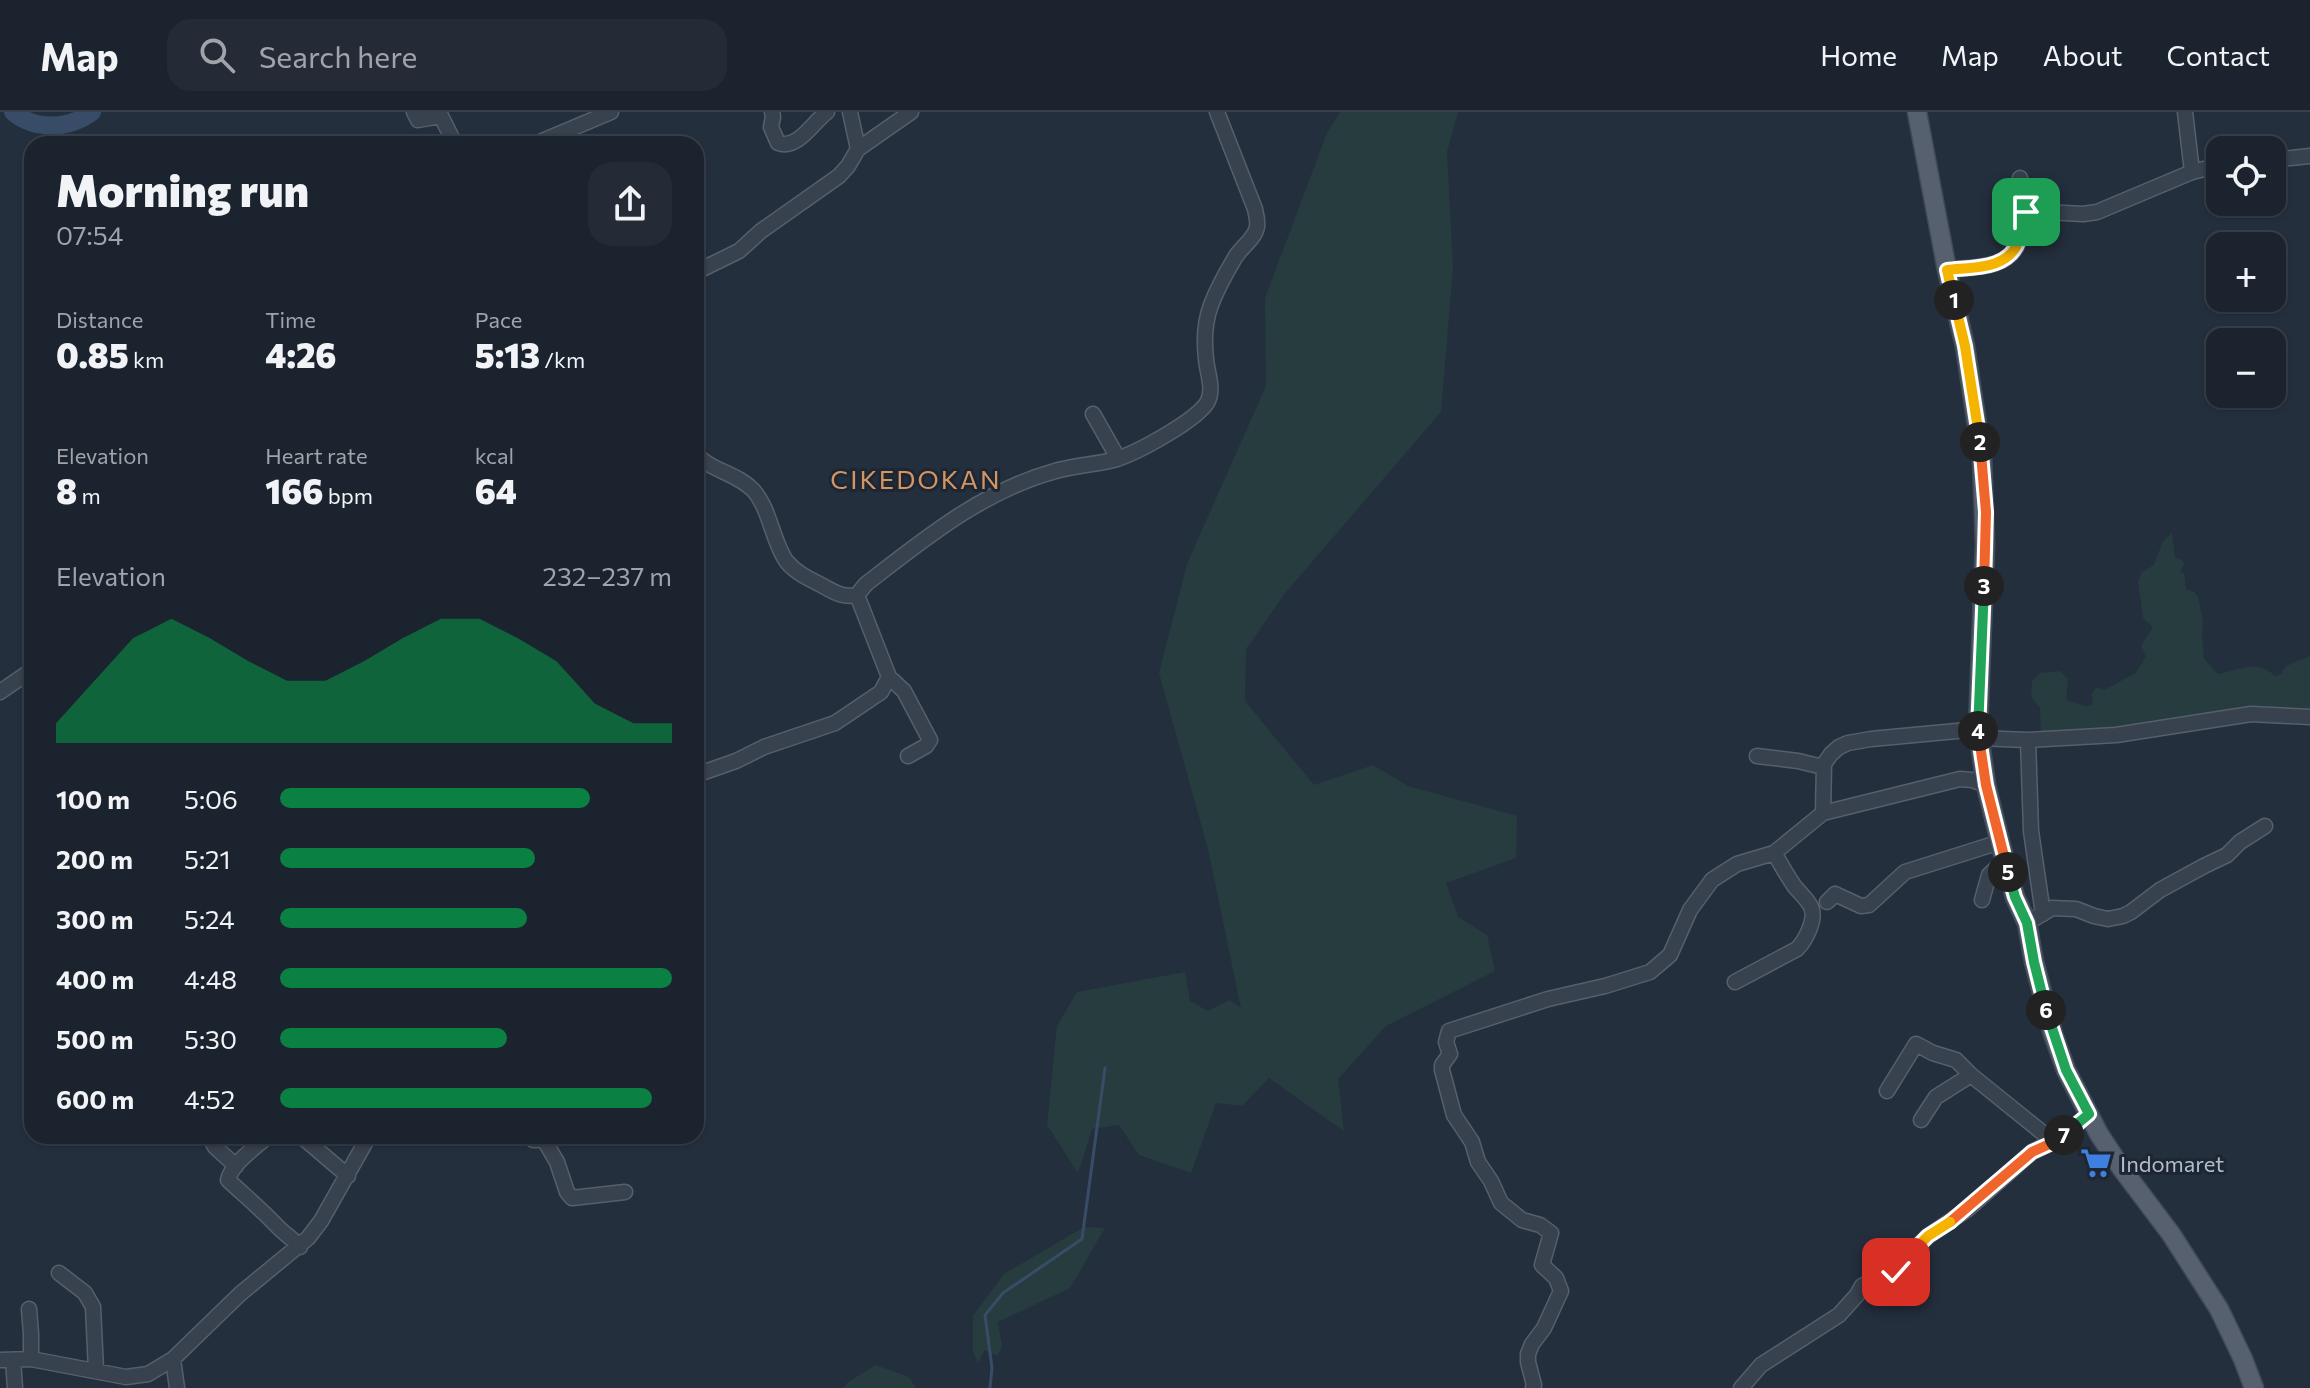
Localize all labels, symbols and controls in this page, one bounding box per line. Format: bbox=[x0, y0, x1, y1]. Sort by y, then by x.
search box bbox=[167, 19, 727, 91]
text: Map bbox=[40, 32, 119, 79]
icon: search bbox=[195, 33, 239, 77]
text: Search here bbox=[259, 37, 417, 74]
text: Home bbox=[1820, 38, 1897, 72]
text: Map bbox=[1941, 38, 1999, 72]
text: About bbox=[2043, 38, 2123, 72]
text: Contact bbox=[2167, 38, 2270, 72]
map controls bbox=[2206, 136, 2286, 408]
button: locate bbox=[2206, 136, 2286, 216]
text: Morning run bbox=[56, 162, 309, 216]
button: share bbox=[588, 162, 672, 246]
pin bbox=[1992, 178, 2060, 246]
icon: arrive bbox=[2004, 190, 2048, 234]
text: 07:54 bbox=[56, 219, 123, 250]
button: + bbox=[2206, 232, 2286, 312]
pin: 1 bbox=[1934, 280, 1974, 320]
text: 1 bbox=[1949, 286, 1959, 313]
text: Distance bbox=[56, 306, 143, 333]
text: Time bbox=[265, 306, 316, 333]
text: Pace bbox=[475, 306, 522, 333]
button: − bbox=[2206, 328, 2286, 408]
text: 0.85 bbox=[56, 333, 129, 375]
text: 4:26 bbox=[265, 333, 337, 375]
text: 5:13 bbox=[475, 333, 540, 375]
text: km bbox=[129, 346, 164, 373]
text: /km bbox=[540, 346, 585, 373]
pin: 2 bbox=[1960, 422, 2000, 462]
text: 2 bbox=[1974, 428, 1986, 455]
text: Elevation bbox=[56, 442, 149, 469]
text: Heart rate bbox=[265, 442, 368, 469]
text: kcal bbox=[475, 442, 514, 469]
district label: CIKEDOKAN bbox=[830, 463, 1002, 494]
text: 8 bbox=[56, 469, 77, 511]
text: 166 bbox=[265, 469, 324, 511]
text: 64 bbox=[475, 469, 517, 511]
text: m bbox=[77, 482, 101, 509]
text: bpm bbox=[324, 482, 373, 509]
text: Elevation bbox=[56, 560, 166, 591]
text: 232–237 m bbox=[543, 560, 672, 591]
pin: 3 bbox=[1964, 566, 2004, 606]
text: 3 bbox=[1978, 572, 1990, 599]
pin: 4 bbox=[1958, 711, 1998, 751]
text: 4 bbox=[1971, 717, 1985, 744]
text: 100 m bbox=[56, 783, 130, 814]
text: 5:06 bbox=[184, 783, 238, 814]
text: 200 m bbox=[56, 843, 133, 874]
text: 5:21 bbox=[184, 843, 231, 874]
pin: 5 bbox=[1988, 852, 2028, 892]
text: 5 bbox=[2002, 858, 2014, 885]
text: 300 m bbox=[56, 903, 133, 934]
text: 5:24 bbox=[184, 903, 235, 934]
text: 400 m bbox=[56, 963, 134, 994]
text: 4:48 bbox=[184, 963, 237, 994]
pin: 6 bbox=[2026, 990, 2066, 1030]
text: 6 bbox=[2039, 996, 2053, 1023]
text: 500 m bbox=[56, 1023, 133, 1054]
text: 5:30 bbox=[184, 1023, 237, 1054]
text: 600 m bbox=[56, 1083, 134, 1114]
text: 4:52 bbox=[184, 1083, 235, 1114]
pin: 7 bbox=[2044, 1115, 2084, 1155]
text: 7 bbox=[2058, 1121, 2070, 1148]
supermarket icon: Indomaret bbox=[2079, 1146, 2113, 1180]
place label: Indomaret bbox=[2120, 1150, 2224, 1177]
pin bbox=[1862, 1238, 1930, 1306]
icon: check bbox=[1874, 1250, 1918, 1294]

